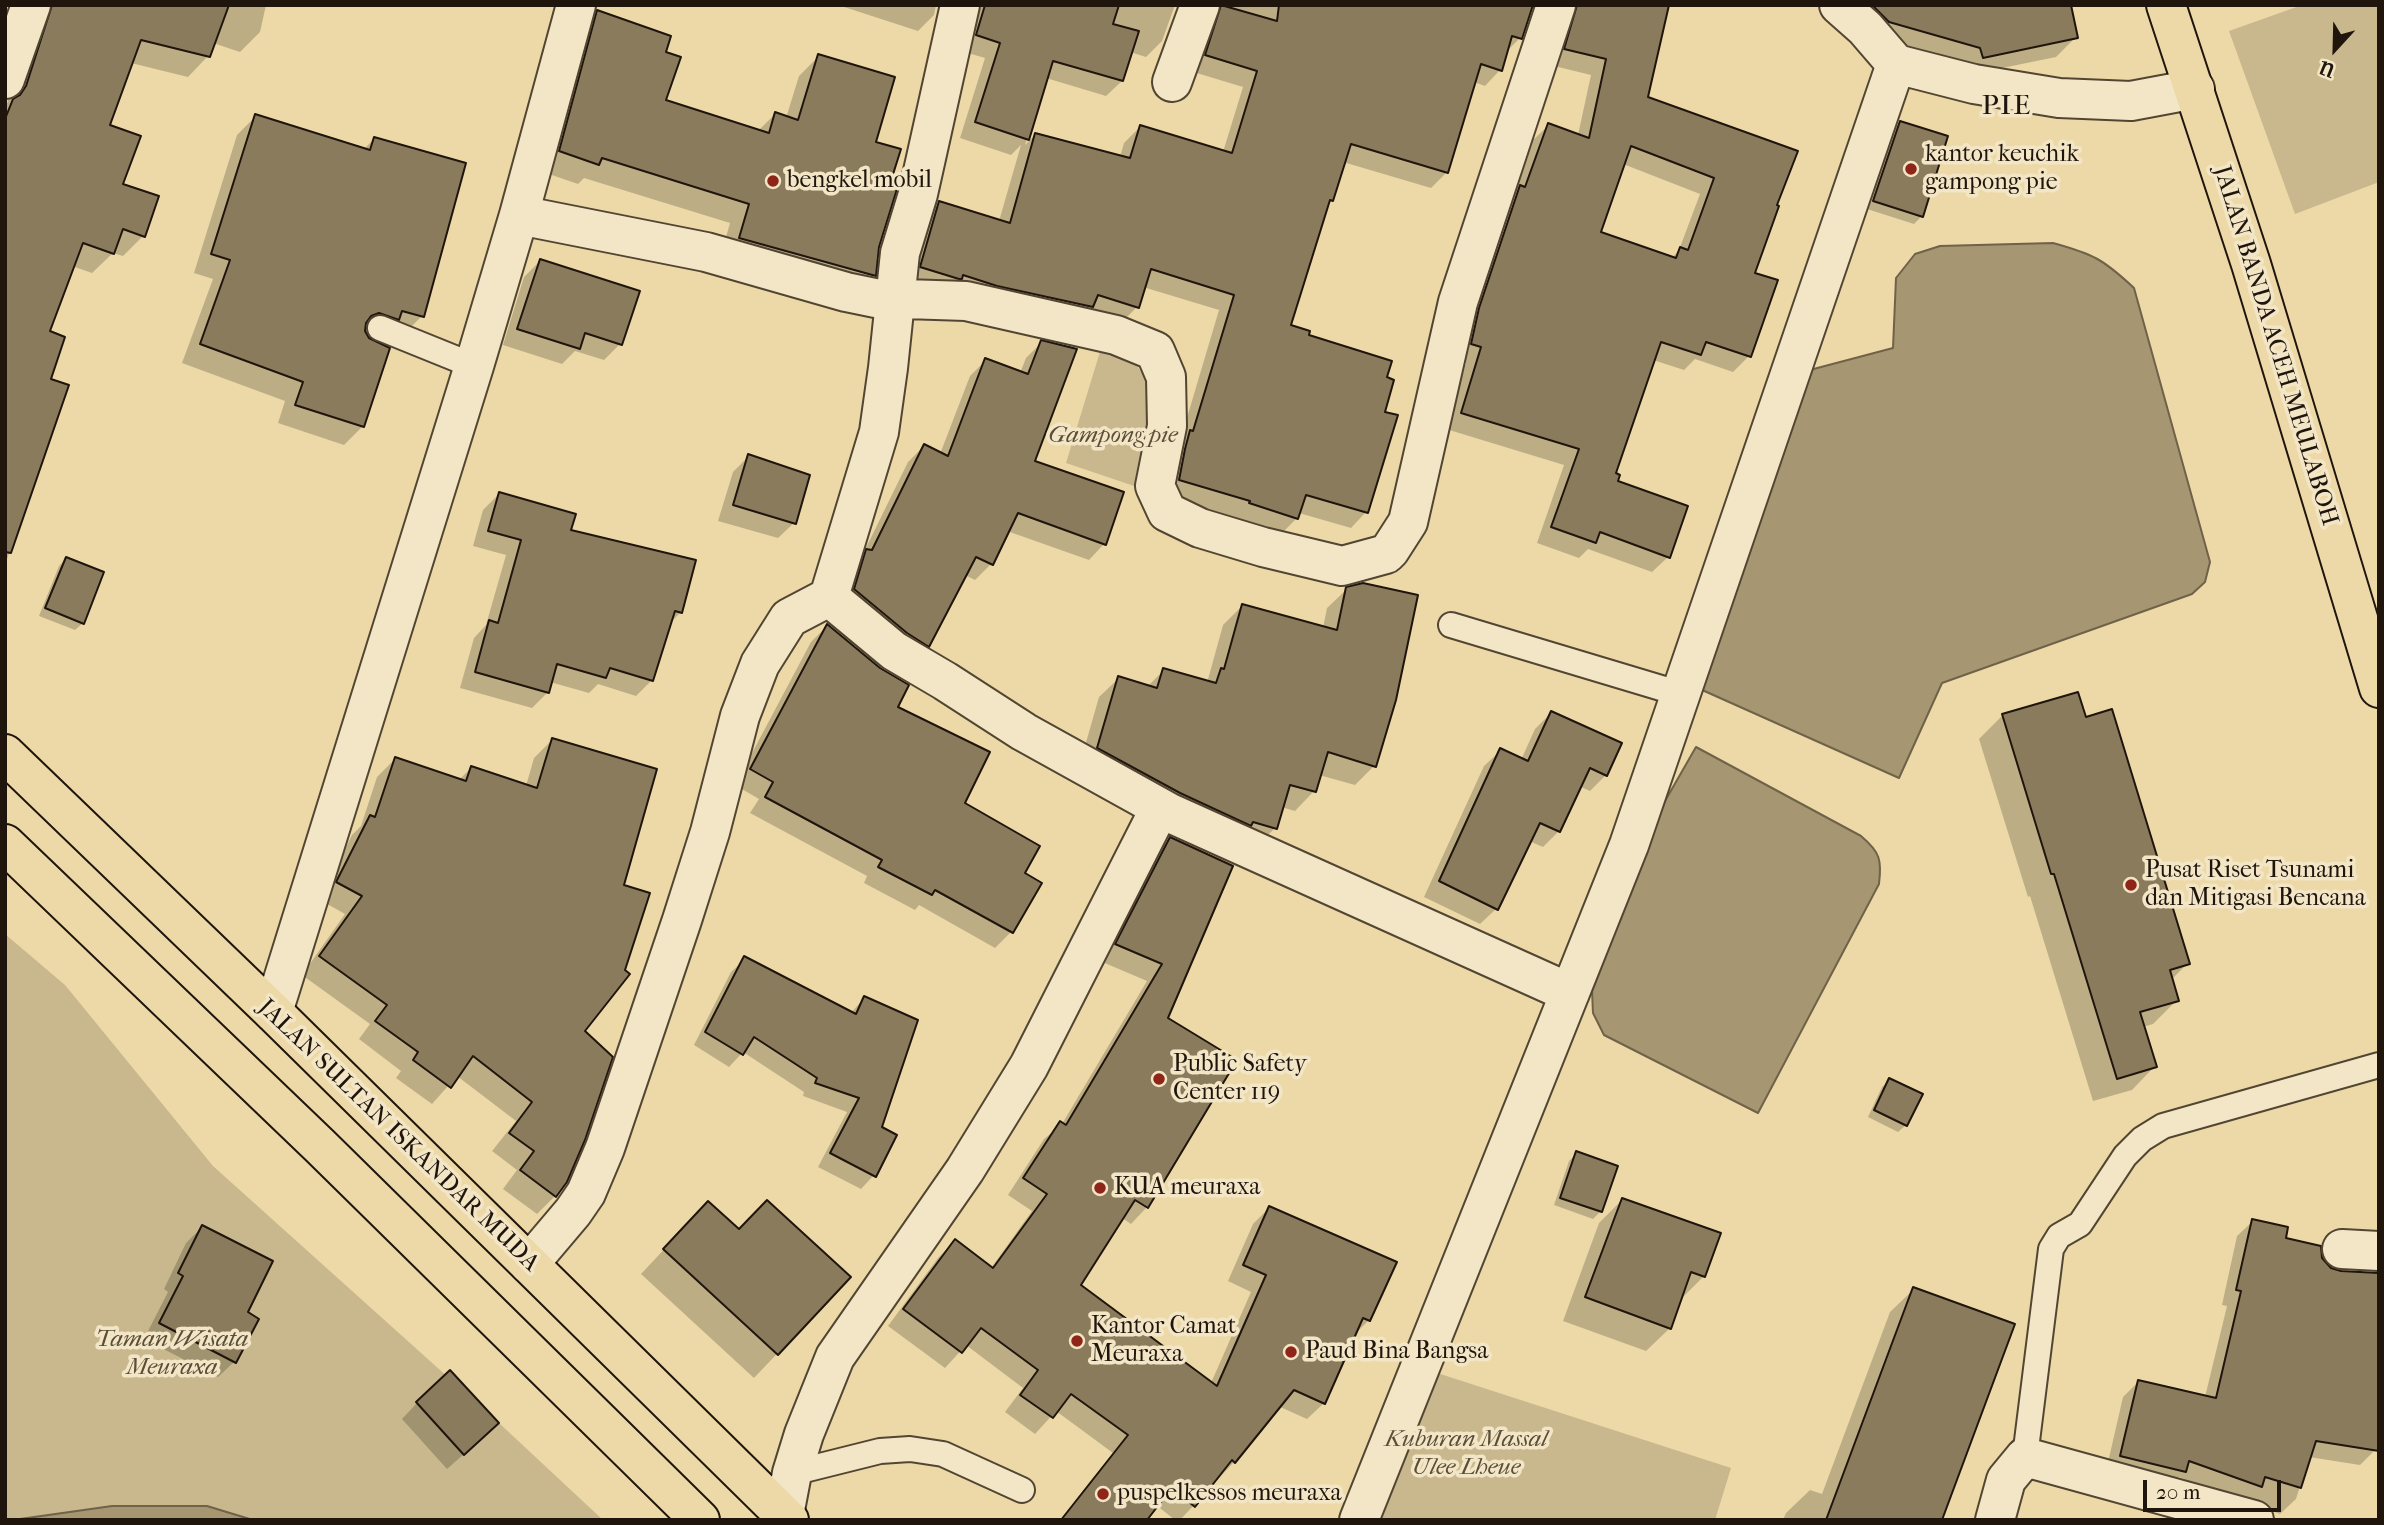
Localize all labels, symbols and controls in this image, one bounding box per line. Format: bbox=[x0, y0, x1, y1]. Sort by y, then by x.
north arrow bbox=[2300, 14, 2370, 84]
text: U bbox=[2316, 56, 2338, 81]
district label: PIE bbox=[1982, 90, 2032, 124]
place label: kantor keuchik gampong pie bbox=[1925, 141, 2079, 197]
marker: kantor keuchik gampong pie bbox=[1903, 161, 1919, 177]
street label: JALAN BANDA ACEH MEULABOH bbox=[2206, 163, 2344, 529]
place label: bengkel mobil bbox=[787, 167, 932, 195]
marker: bengkel mobil bbox=[765, 173, 781, 189]
park label: Gampong pie bbox=[1048, 422, 1178, 450]
place label: Pusat Riset Tsunami dan Mitigasi Bencana bbox=[2145, 857, 2366, 913]
marker: Pusat Riset Tsunami dan Mitigasi Bencana bbox=[2123, 877, 2139, 893]
street label: JALAN SULTAN ISKANDAR MUDA bbox=[251, 994, 545, 1278]
place label: Public Safety Center 119 bbox=[1173, 1051, 1307, 1107]
marker: Public Safety Center 119 bbox=[1151, 1071, 1167, 1087]
place label: KUA meuraxa bbox=[1114, 1174, 1260, 1202]
marker: KUA meuraxa bbox=[1092, 1180, 1108, 1196]
place label: Kantor Camat Meuraxa bbox=[1091, 1313, 1236, 1369]
park label: Taman Wisata Meuraxa bbox=[96, 1326, 248, 1382]
marker: Kantor Camat Meuraxa bbox=[1069, 1333, 1085, 1349]
place label: Paud Bina Bangsa bbox=[1305, 1338, 1488, 1366]
marker: Paud Bina Bangsa bbox=[1283, 1344, 1299, 1360]
park label: Kuburan Massal Ulee Lheue bbox=[1385, 1426, 1547, 1482]
scale bar bbox=[2146, 1466, 2284, 1510]
place label: puspelkessos meuraxa bbox=[1117, 1480, 1342, 1508]
text: 20 m bbox=[2156, 1480, 2200, 1504]
marker: puspelkessos meuraxa bbox=[1095, 1486, 1111, 1502]

